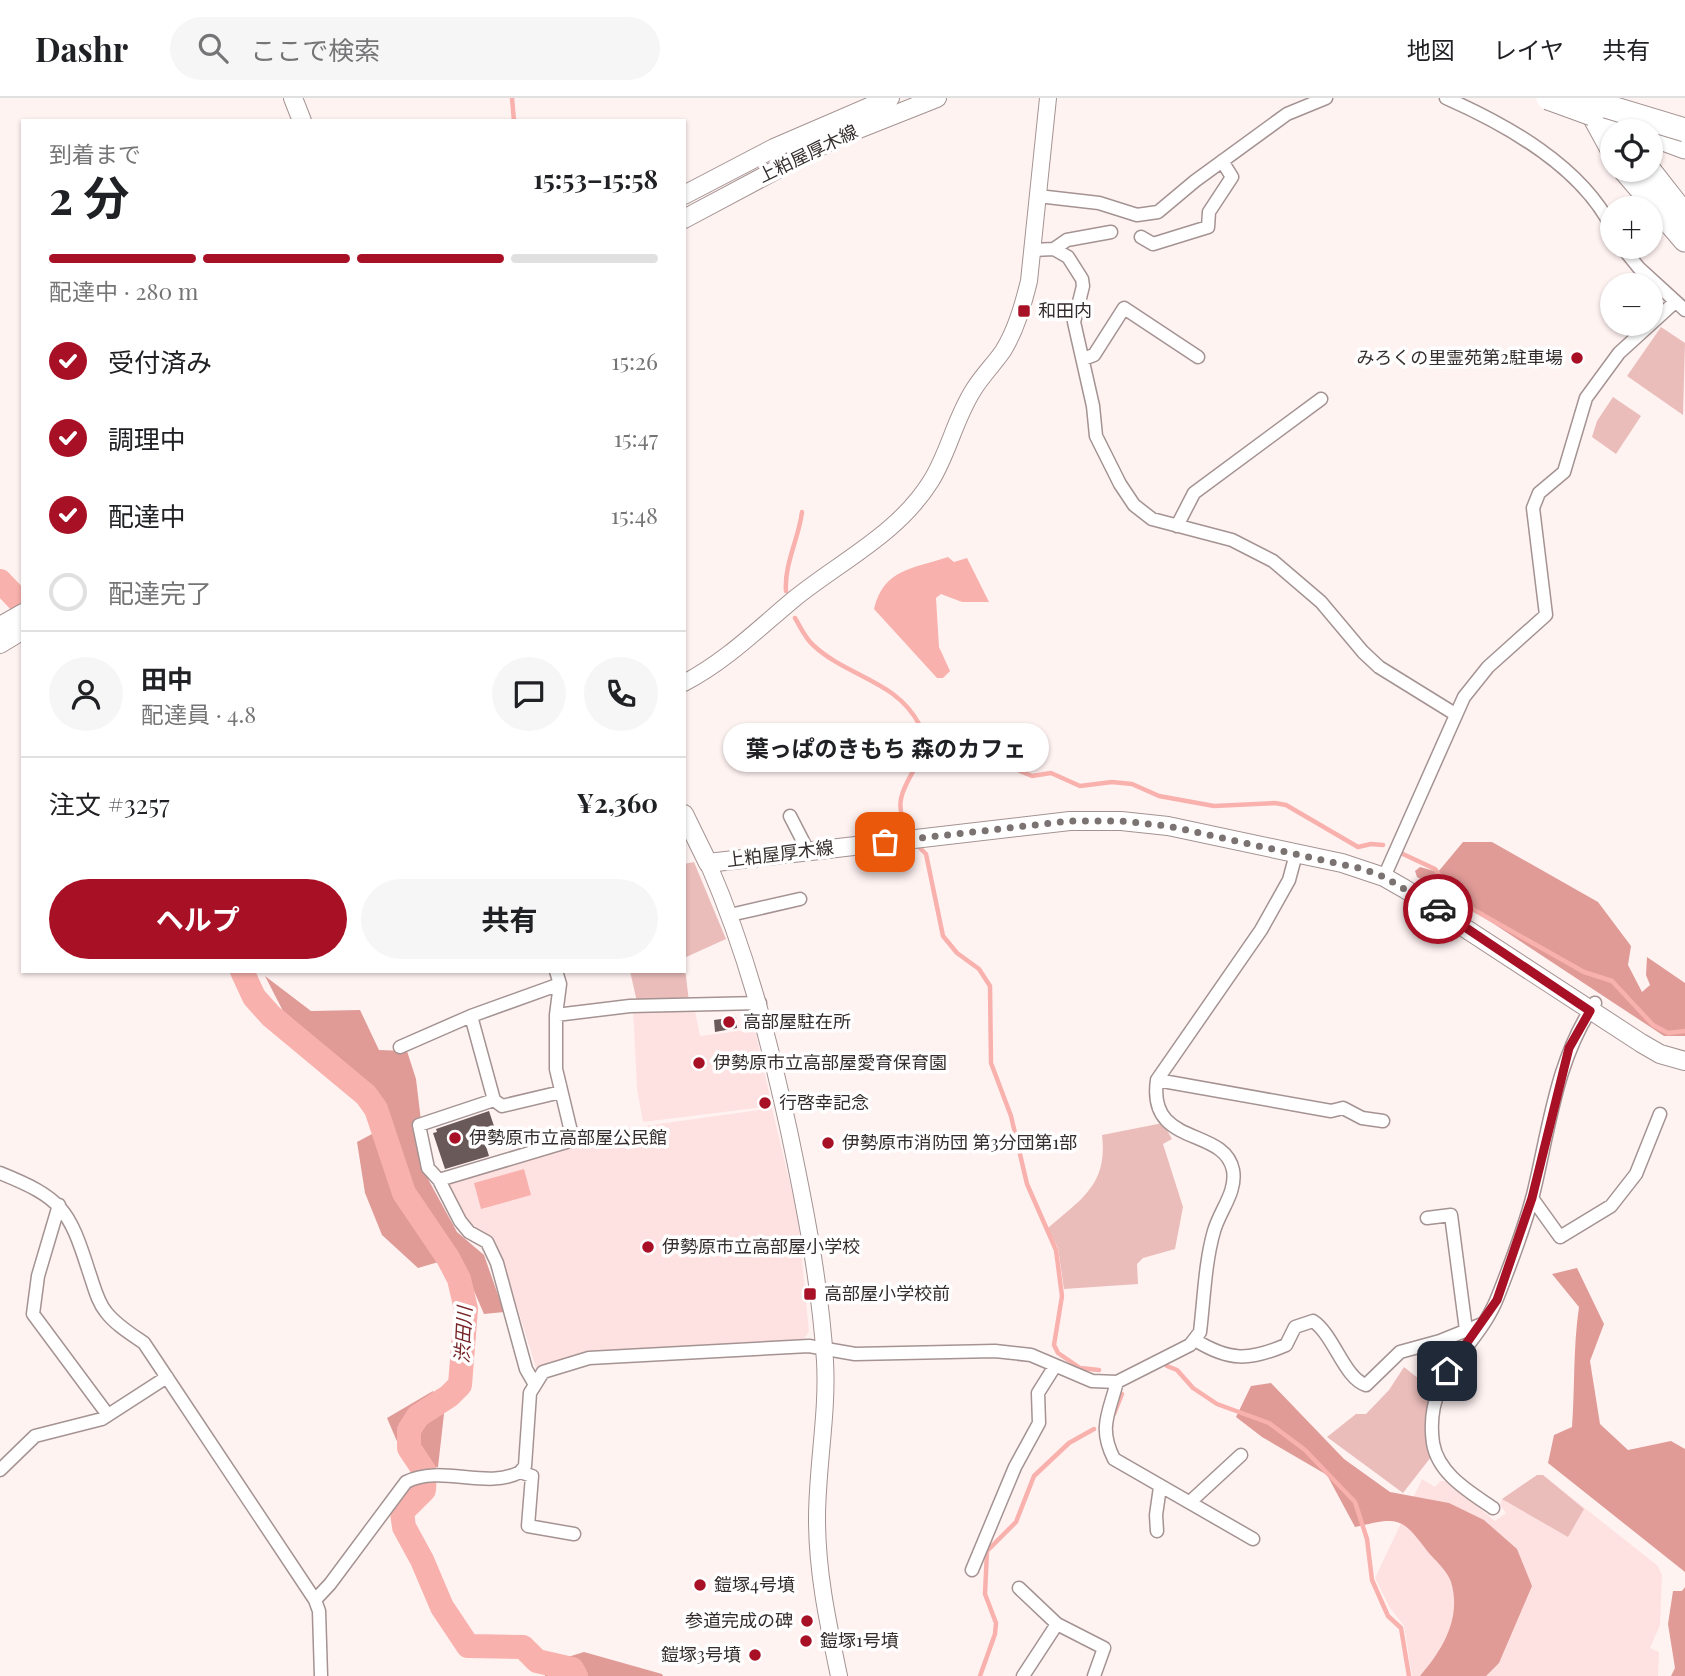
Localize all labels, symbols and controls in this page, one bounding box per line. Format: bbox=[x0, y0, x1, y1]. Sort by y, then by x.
search box bbox=[170, 17, 660, 80]
text: Dashr bbox=[35, 26, 128, 70]
icon: search bbox=[194, 29, 232, 67]
text: ここで検索 bbox=[250, 32, 380, 67]
text: 地図 bbox=[1407, 33, 1455, 65]
text: レイヤ bbox=[1493, 33, 1564, 65]
text: 共有 bbox=[1602, 33, 1650, 65]
street label: 上粕屋厚木線 bbox=[754, 119, 861, 188]
map controls bbox=[1600, 119, 1663, 336]
button: locate bbox=[1600, 119, 1663, 182]
text: 到着まで bbox=[49, 138, 141, 169]
text: 15:53–15:58 bbox=[533, 161, 658, 196]
text: 2 分 bbox=[49, 165, 129, 227]
button: + bbox=[1600, 196, 1663, 259]
button: − bbox=[1600, 273, 1663, 336]
text: 配達中 · 280 m bbox=[49, 275, 198, 306]
place label: 和田内 bbox=[1038, 298, 1092, 322]
marker: 和田内 bbox=[1016, 303, 1032, 319]
icon: check bbox=[49, 342, 87, 380]
text: 受付済み bbox=[108, 344, 212, 379]
text: 15:26 bbox=[611, 345, 658, 376]
place label: みろくの里霊苑第2駐車場 bbox=[1356, 345, 1563, 369]
marker: みろくの里霊苑第2駐車場 bbox=[1569, 350, 1585, 366]
icon: check bbox=[49, 419, 87, 457]
text: 調理中 bbox=[108, 421, 186, 456]
text: 15:47 bbox=[614, 422, 658, 453]
icon: check bbox=[49, 496, 87, 534]
text: 配達中 bbox=[108, 498, 186, 533]
text: 15:48 bbox=[611, 499, 658, 530]
text: 配達完了 bbox=[108, 575, 212, 610]
button: person bbox=[49, 657, 123, 731]
button: chat bbox=[492, 657, 566, 731]
button: phone bbox=[584, 657, 658, 731]
text: 田中 bbox=[141, 661, 193, 696]
text: 配達員 · 4.8 bbox=[141, 698, 256, 729]
callout: 葉っぱのきもち 森のカフェ bbox=[722, 723, 1048, 772]
text: 葉っぱのきもち 森のカフェ bbox=[746, 732, 1026, 763]
text: ¥2,360 bbox=[577, 785, 658, 820]
text: 注文 #3257 bbox=[49, 786, 170, 821]
pin bbox=[855, 812, 915, 872]
icon: bag bbox=[866, 823, 904, 861]
street label: 上粕屋厚木線 bbox=[725, 835, 835, 871]
courier bbox=[1403, 874, 1473, 944]
button: ヘルプ bbox=[49, 879, 347, 959]
button: 共有 bbox=[361, 879, 658, 959]
icon: car bbox=[1419, 890, 1457, 928]
place label: 高部屋駐在所 bbox=[743, 1009, 851, 1033]
marker: 高部屋駐在所 bbox=[721, 1014, 737, 1030]
place label: 伊勢原市立高部屋愛育保育園 bbox=[713, 1050, 947, 1074]
marker: 伊勢原市立高部屋愛育保育園 bbox=[691, 1055, 707, 1071]
place label: 行啓幸記念 bbox=[779, 1090, 869, 1114]
marker: 行啓幸記念 bbox=[757, 1095, 773, 1111]
place label: 伊勢原市立高部屋公民館 bbox=[469, 1125, 667, 1149]
marker: 伊勢原市立高部屋公民館 bbox=[447, 1130, 463, 1146]
place label: 伊勢原市消防団 第3分団第1部 bbox=[842, 1130, 1077, 1154]
marker: 伊勢原市消防団 第3分団第1部 bbox=[820, 1135, 836, 1151]
place label: 伊勢原市立高部屋小学校 bbox=[662, 1234, 860, 1258]
marker: 伊勢原市立高部屋小学校 bbox=[640, 1239, 656, 1255]
place label: 高部屋小学校前 bbox=[824, 1281, 950, 1305]
marker: 高部屋小学校前 bbox=[802, 1286, 818, 1302]
water label: 渋田川 bbox=[448, 1304, 477, 1364]
pin bbox=[1417, 1341, 1477, 1401]
icon: home bbox=[1428, 1352, 1466, 1390]
place label: 鎧塚4号墳 bbox=[714, 1572, 795, 1596]
marker: 鎧塚4号墳 bbox=[692, 1577, 708, 1593]
place label: 参道完成の碑 bbox=[685, 1608, 793, 1632]
marker: 参道完成の碑 bbox=[799, 1613, 815, 1629]
place label: 鎧塚1号墳 bbox=[820, 1628, 899, 1652]
marker: 鎧塚1号墳 bbox=[798, 1633, 814, 1649]
place label: 鎧塚3号墳 bbox=[661, 1642, 741, 1666]
marker: 鎧塚3号墳 bbox=[747, 1647, 763, 1663]

